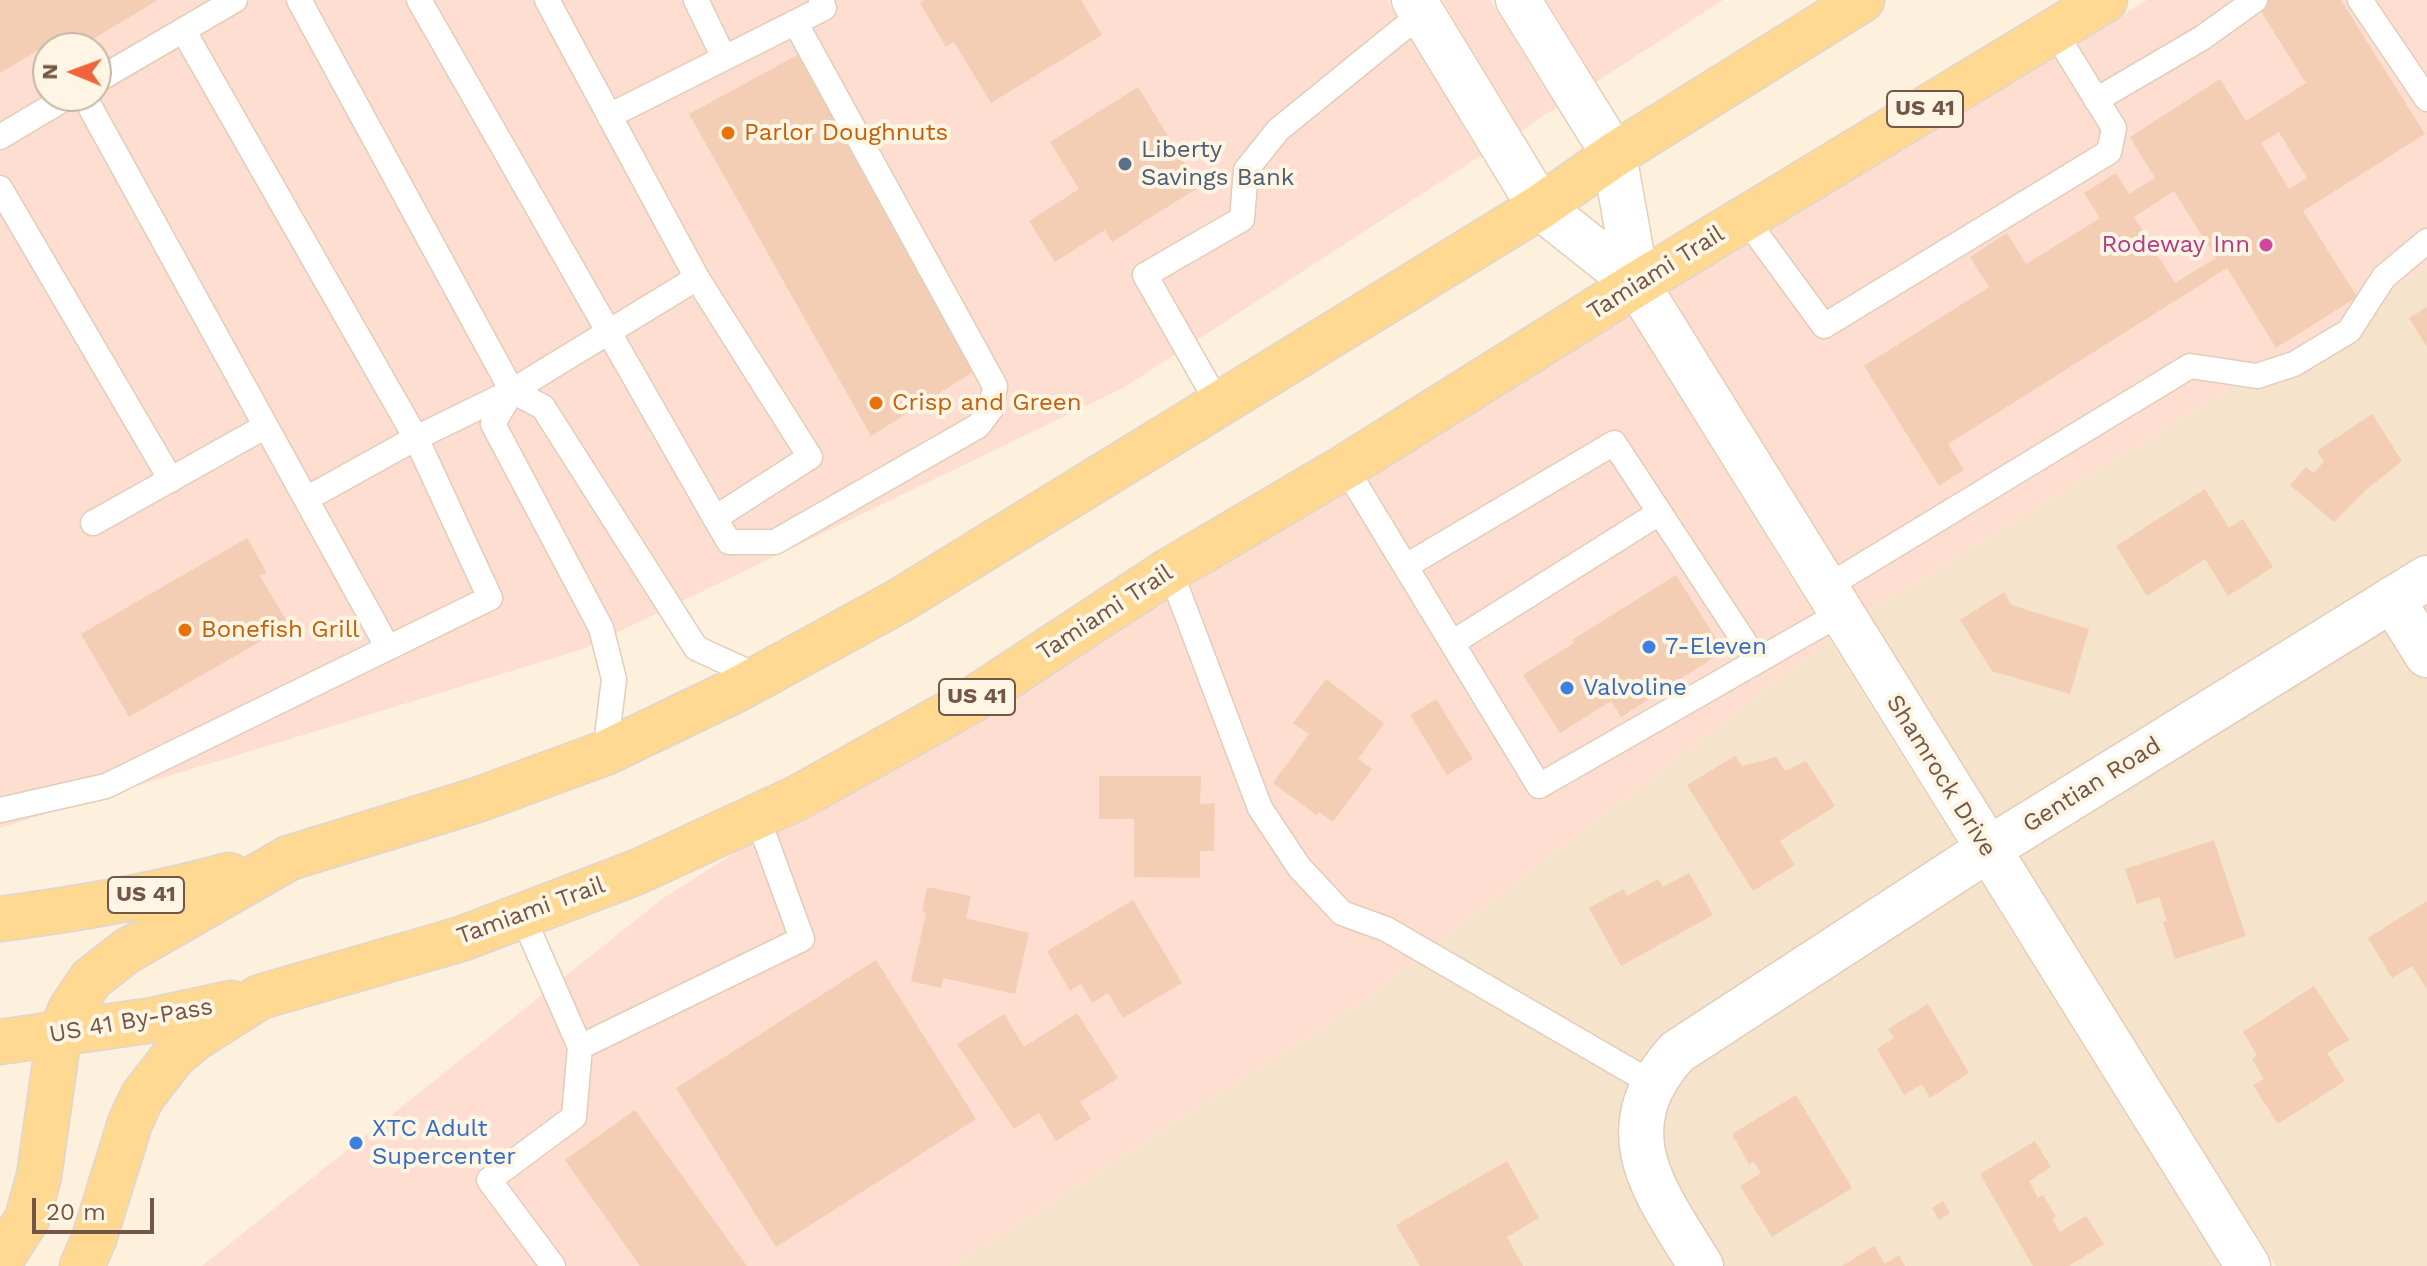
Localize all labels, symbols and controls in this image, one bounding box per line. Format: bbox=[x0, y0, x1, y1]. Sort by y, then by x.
north arrow bbox=[32, 32, 112, 112]
text: N bbox=[37, 63, 62, 80]
road number: US 41 bbox=[1887, 91, 1963, 127]
place label: Parlor Doughnuts bbox=[744, 119, 948, 147]
marker: Parlor Doughnuts bbox=[719, 124, 737, 142]
place label: Liberty Savings Bank bbox=[1141, 136, 1294, 192]
marker: Liberty Savings Bank bbox=[1116, 155, 1134, 173]
street label: Tamiami Trail bbox=[1582, 220, 1730, 326]
place label: Rodeway Inn bbox=[2101, 231, 2250, 259]
marker: Rodeway Inn bbox=[2257, 236, 2275, 254]
place label: Crisp and Green bbox=[892, 389, 1082, 417]
marker: Crisp and Green bbox=[867, 394, 885, 412]
street label: Tamiami Trail bbox=[1032, 559, 1178, 667]
place label: Bonefish Grill bbox=[201, 616, 359, 644]
marker: Bonefish Grill bbox=[176, 621, 194, 639]
place label: 7-Eleven bbox=[1665, 633, 1767, 661]
marker: 7-Eleven bbox=[1640, 638, 1658, 656]
place label: Valvoline bbox=[1583, 674, 1687, 702]
road number: US 41 bbox=[939, 679, 1015, 715]
marker: Valvoline bbox=[1558, 679, 1576, 697]
street label: Shamrock Drive bbox=[1880, 690, 2002, 862]
street label: Gentian Road bbox=[2018, 731, 2166, 839]
street label: Tamiami Trail bbox=[453, 871, 609, 951]
road number: US 41 bbox=[108, 877, 184, 913]
street label: US 41 By-Pass bbox=[47, 992, 215, 1050]
place label: XTC Adult Supercenter bbox=[372, 1115, 516, 1171]
marker: XTC Adult Supercenter bbox=[347, 1134, 365, 1152]
scale bar bbox=[36, 1182, 158, 1232]
text: 20 m bbox=[46, 1198, 106, 1226]

